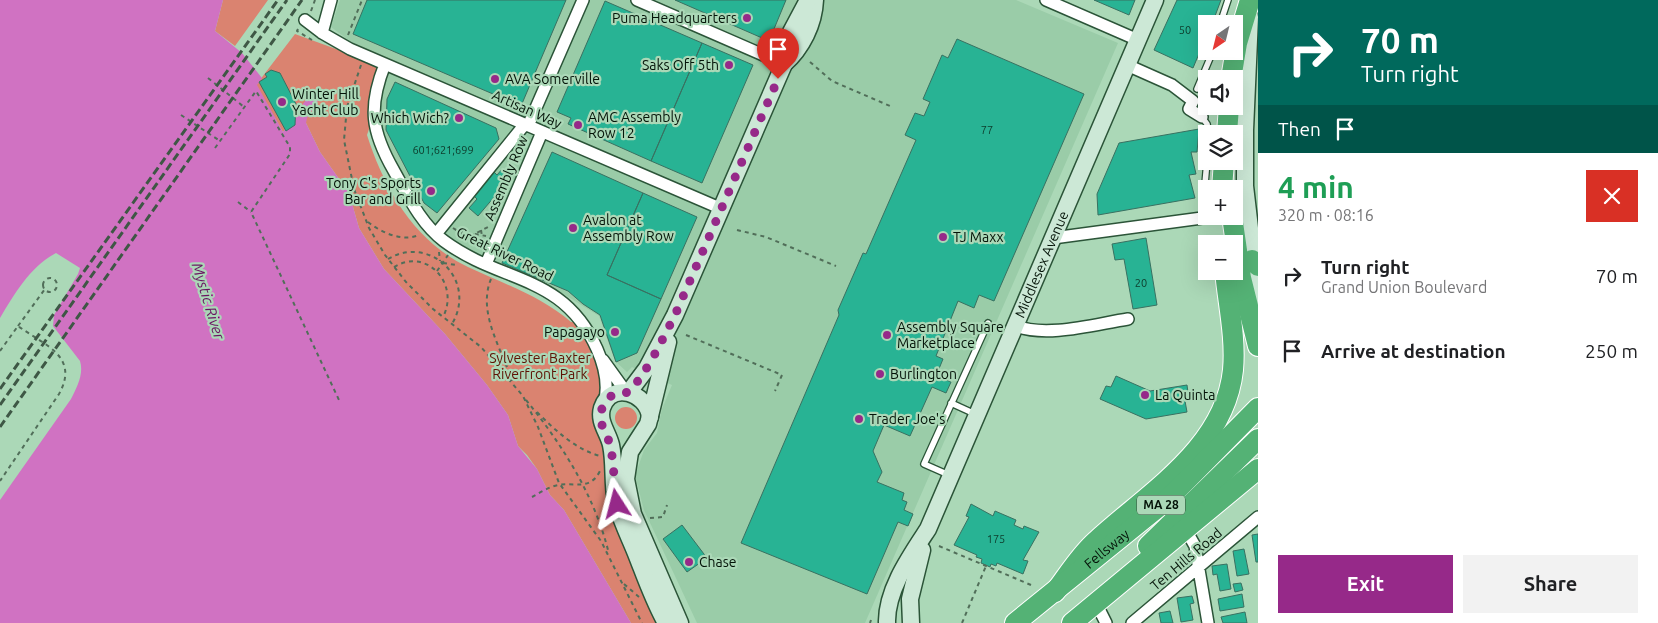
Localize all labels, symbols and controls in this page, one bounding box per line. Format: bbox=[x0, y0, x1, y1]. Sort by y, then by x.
place label: Puma Headquarters bbox=[612, 10, 737, 26]
marker: Puma Headquarters bbox=[741, 12, 753, 24]
north arrow bbox=[1198, 15, 1242, 60]
map controls bbox=[1198, 15, 1243, 280]
icon: right bbox=[1278, 20, 1343, 85]
text: 70 m bbox=[1361, 20, 1439, 60]
house number: 50 bbox=[1179, 24, 1191, 36]
pin bbox=[757, 28, 799, 79]
icon: arrive bbox=[764, 35, 792, 63]
place label: Saks Off 5th bbox=[642, 57, 719, 73]
marker: Saks Off 5th bbox=[723, 59, 735, 71]
text: Turn right bbox=[1361, 61, 1459, 86]
button: sound bbox=[1198, 70, 1243, 115]
place label: AVA Somerville bbox=[505, 71, 600, 87]
marker: AVA Somerville bbox=[489, 73, 501, 85]
place label: Winter Hill Yacht Club bbox=[292, 86, 359, 118]
street label: Artisan Way bbox=[490, 87, 564, 132]
marker: Winter Hill Yacht Club bbox=[276, 96, 288, 108]
place label: AMC Assembly Row 12 bbox=[588, 109, 681, 141]
place label: Which Wich? bbox=[371, 110, 450, 126]
marker: Which Wich? bbox=[453, 112, 465, 124]
icon: arrive bbox=[1331, 115, 1359, 143]
text: Then bbox=[1278, 118, 1321, 140]
marker: AMC Assembly Row 12 bbox=[572, 119, 584, 131]
house number: 77 bbox=[981, 124, 993, 136]
button: layers bbox=[1198, 125, 1243, 170]
street label: Assembly Row bbox=[481, 133, 531, 223]
house number: 601;621;699 bbox=[412, 144, 474, 156]
text: 4 min bbox=[1278, 170, 1354, 204]
button: close bbox=[1586, 170, 1638, 222]
place label: Tony C's Sports Bar and Grill bbox=[326, 175, 421, 207]
button: + bbox=[1198, 180, 1243, 225]
marker: Tony C's Sports Bar and Grill bbox=[425, 185, 437, 197]
text: 320 m · 08:16 bbox=[1278, 206, 1374, 224]
street label: Middlesex Avenue bbox=[1012, 209, 1072, 320]
place label: Avalon at Assembly Row bbox=[583, 212, 674, 244]
marker: Avalon at Assembly Row bbox=[567, 222, 579, 234]
street label: Great River Road bbox=[454, 224, 556, 284]
place label: TJ Maxx bbox=[953, 229, 1004, 245]
marker: TJ Maxx bbox=[937, 231, 949, 243]
button: − bbox=[1198, 235, 1243, 280]
text: Turn right bbox=[1321, 256, 1409, 278]
water label: Mystic River bbox=[189, 260, 229, 343]
icon: right bbox=[1278, 262, 1306, 290]
text: 70 m bbox=[1596, 265, 1638, 287]
house number: 20 bbox=[1135, 277, 1147, 289]
text: Grand Union Boulevard bbox=[1321, 278, 1487, 296]
place label: Assembly Square Marketplace bbox=[897, 319, 1004, 351]
place label: Papagayo bbox=[544, 324, 605, 340]
marker: Papagayo bbox=[609, 326, 621, 338]
marker: Assembly Square Marketplace bbox=[881, 329, 893, 341]
icon: arrive bbox=[1278, 337, 1306, 365]
text: Arrive at destination bbox=[1321, 340, 1506, 362]
text: 250 m bbox=[1585, 340, 1638, 362]
park label: Sylvester Baxter Riverfront Park bbox=[489, 350, 591, 382]
place label: Burlington bbox=[890, 366, 957, 382]
marker: Burlington bbox=[874, 368, 886, 380]
place label: La Quinta bbox=[1155, 387, 1215, 403]
marker: La Quinta bbox=[1139, 389, 1151, 401]
place label: Trader Joe's bbox=[869, 411, 945, 427]
marker: Trader Joe's bbox=[853, 413, 865, 425]
position arrow bbox=[590, 477, 642, 529]
road number: MA 28 bbox=[1137, 496, 1185, 514]
street label: Ten Hills Road bbox=[1147, 525, 1225, 593]
street label: Fellsway bbox=[1081, 526, 1133, 572]
house number: 175 bbox=[987, 533, 1005, 545]
place label: Chase bbox=[699, 554, 737, 570]
button: Exit bbox=[1278, 555, 1453, 613]
button: Share bbox=[1463, 555, 1638, 613]
marker: Chase bbox=[683, 556, 695, 568]

